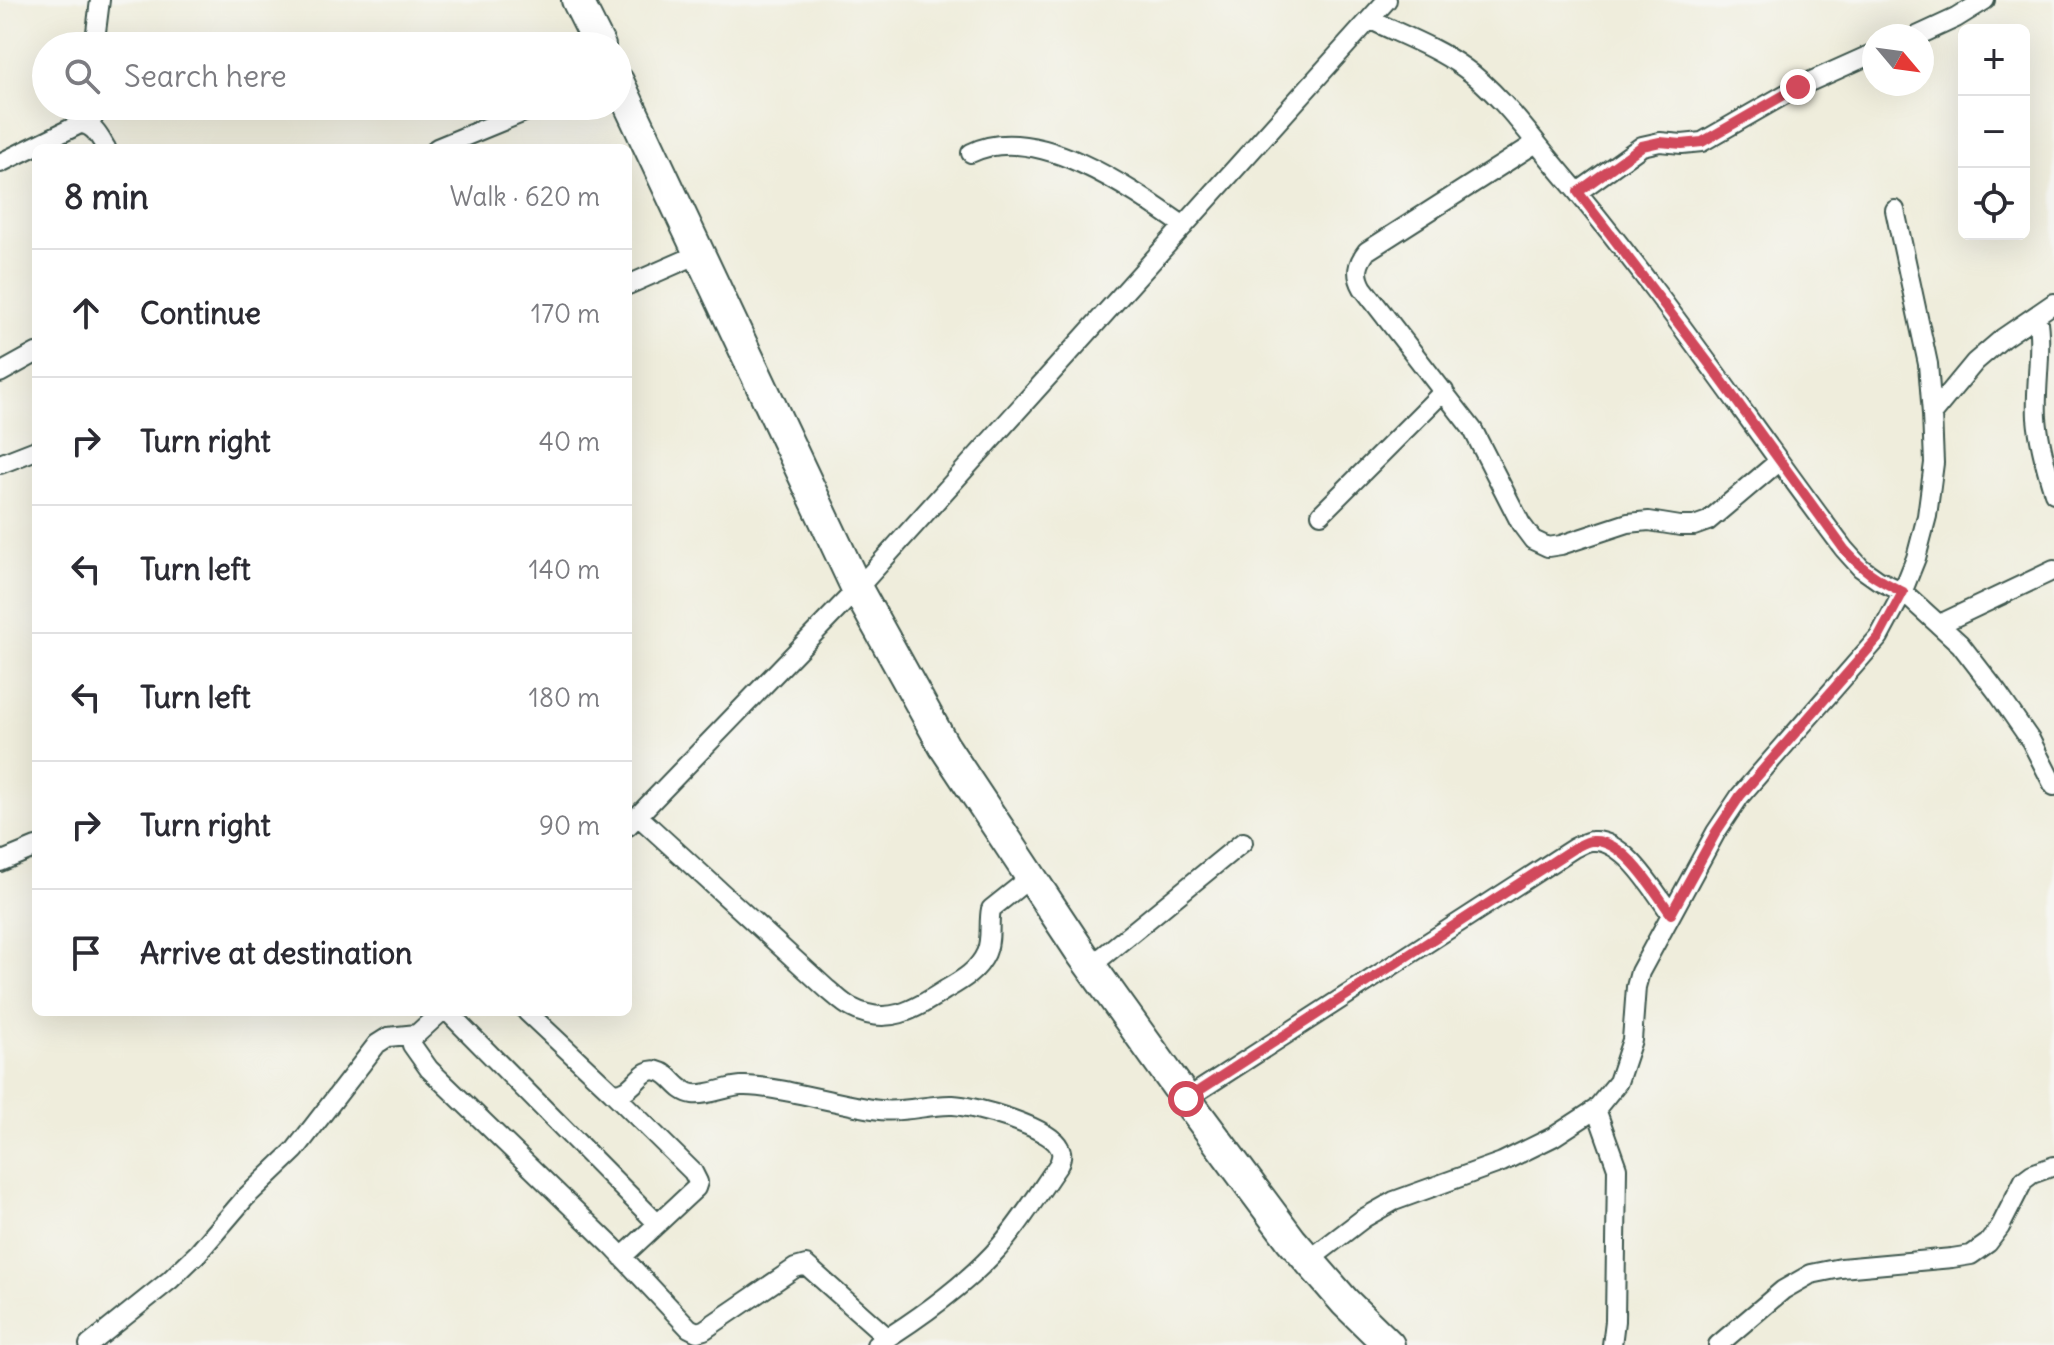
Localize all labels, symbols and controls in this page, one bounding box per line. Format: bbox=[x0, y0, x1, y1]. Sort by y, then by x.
north arrow bbox=[1862, 24, 1934, 96]
map controls bbox=[1958, 24, 2030, 240]
button: + bbox=[1958, 24, 2030, 96]
search box bbox=[32, 32, 632, 120]
icon: search bbox=[60, 54, 104, 98]
text: Search here bbox=[124, 57, 287, 95]
route end bbox=[1780, 69, 1816, 105]
button: − bbox=[1958, 96, 2030, 168]
button: locate bbox=[1958, 168, 2030, 240]
text: 8 min bbox=[64, 175, 149, 218]
text: Walk · 620 m bbox=[450, 180, 600, 213]
icon: ahead bbox=[64, 291, 108, 335]
text: Continue bbox=[140, 294, 261, 332]
text: 170 m bbox=[531, 297, 600, 330]
icon: right bbox=[64, 419, 108, 463]
text: Turn right bbox=[140, 422, 271, 460]
text: 40 m bbox=[539, 425, 600, 458]
icon: left bbox=[64, 547, 108, 591]
text: Turn left bbox=[140, 550, 251, 588]
text: 140 m bbox=[529, 553, 600, 586]
icon: left bbox=[64, 675, 108, 719]
text: Turn left bbox=[140, 678, 251, 716]
text: 180 m bbox=[529, 681, 600, 714]
icon: right bbox=[64, 803, 108, 847]
text: Turn right bbox=[140, 806, 271, 844]
text: 90 m bbox=[539, 809, 600, 842]
icon: arrive bbox=[64, 931, 108, 975]
text: Arrive at destination bbox=[140, 934, 412, 972]
route start bbox=[1168, 1081, 1204, 1117]

